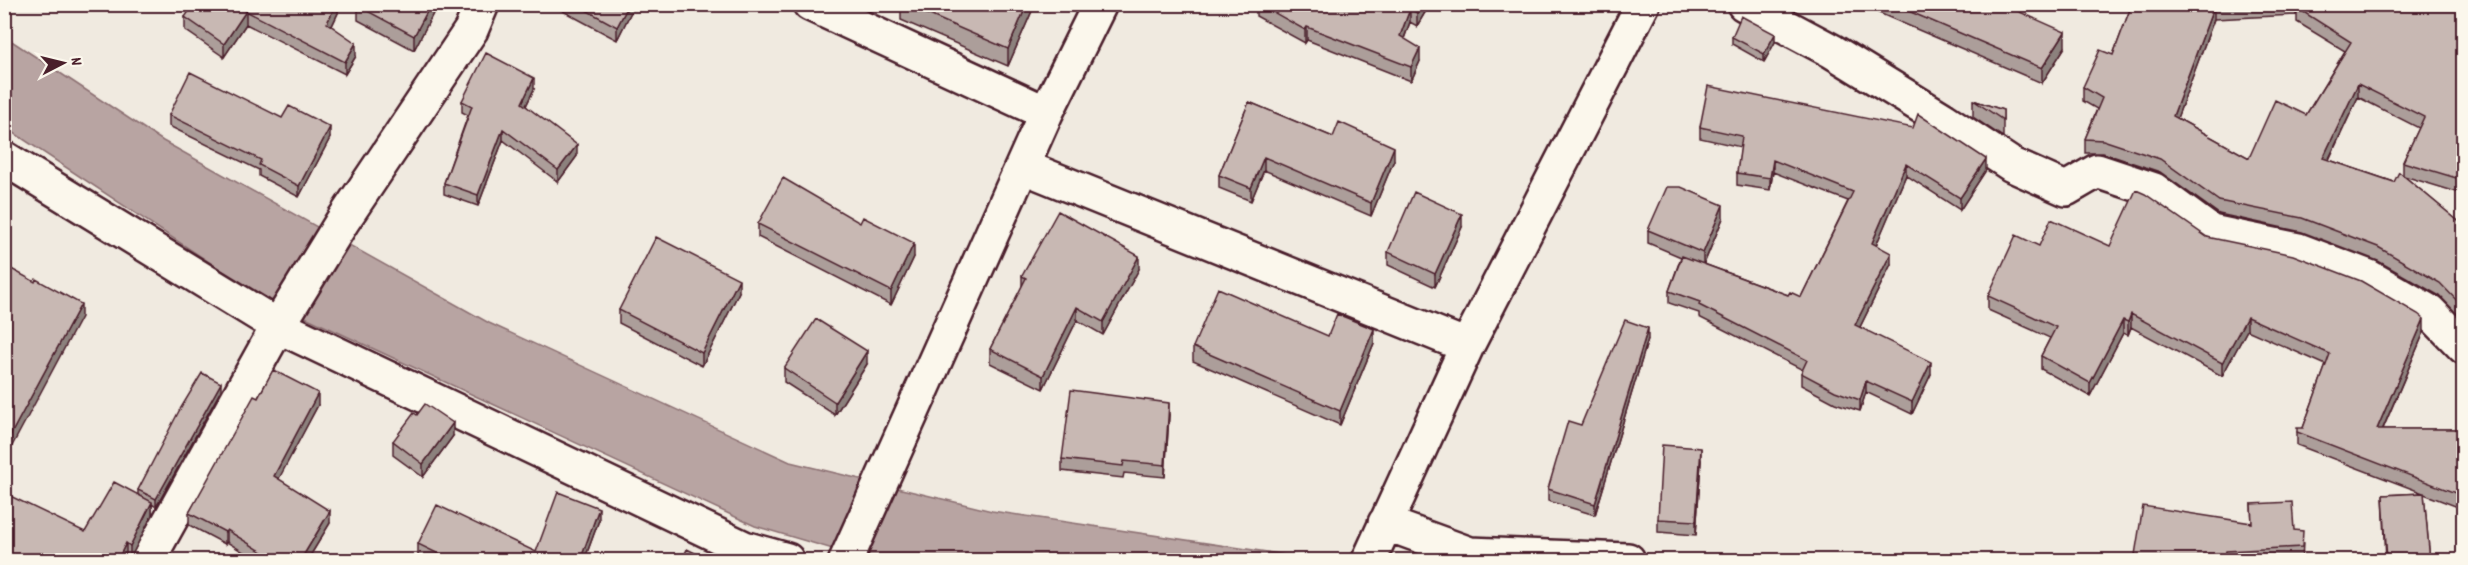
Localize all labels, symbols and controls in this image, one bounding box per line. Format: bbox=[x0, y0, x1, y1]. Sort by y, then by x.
north arrow bbox=[33, 33, 93, 93]
text: N bbox=[64, 56, 87, 67]

